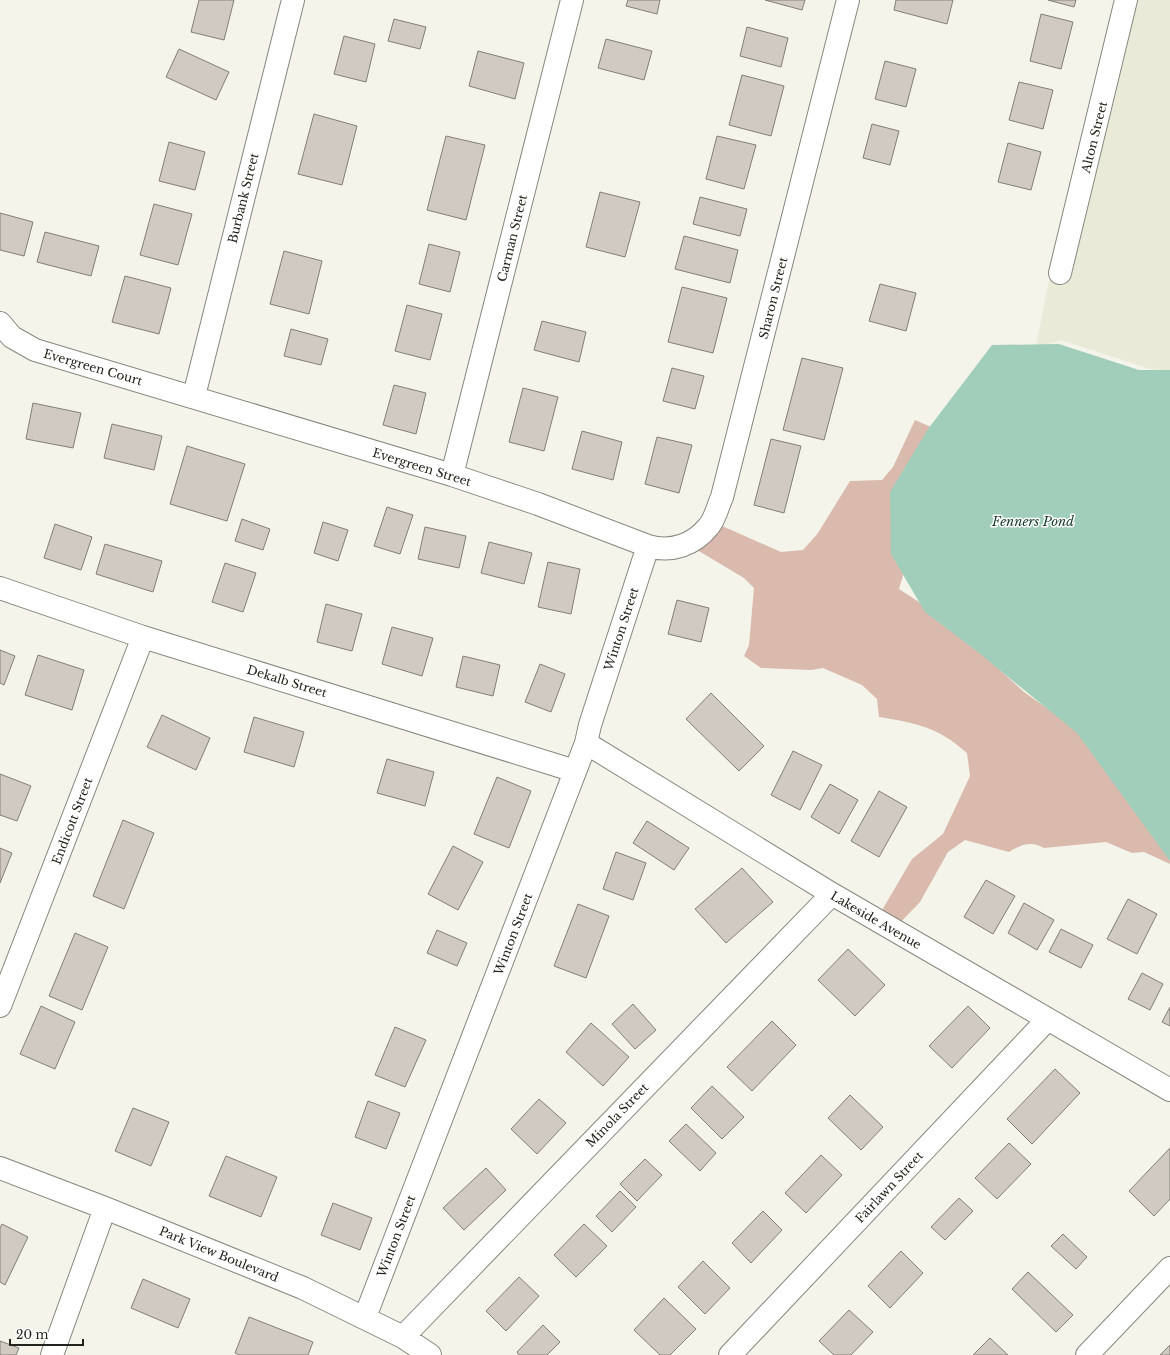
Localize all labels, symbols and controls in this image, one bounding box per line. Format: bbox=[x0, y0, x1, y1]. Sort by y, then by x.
street label: Alton Street bbox=[1078, 99, 1110, 175]
street label: Burbank Street bbox=[225, 151, 262, 245]
street label: Carman Street bbox=[494, 192, 530, 283]
street label: Sharon Street bbox=[756, 255, 791, 341]
street label: Evergreen Court bbox=[42, 346, 145, 388]
street label: Evergreen Street bbox=[371, 445, 474, 489]
water label: Fenners Pond bbox=[991, 513, 1074, 530]
street label: Winton Street bbox=[600, 585, 642, 673]
street label: Dekalb Street bbox=[245, 662, 329, 700]
street label: Endicott Street bbox=[48, 775, 96, 867]
street label: Lakeside Avenue bbox=[828, 888, 924, 952]
street label: Winton Street bbox=[490, 890, 536, 978]
street label: Minola Street bbox=[583, 1080, 652, 1150]
street label: Fairlawn Street bbox=[852, 1148, 926, 1226]
street label: Winton Street bbox=[373, 1192, 419, 1280]
street label: Park View Boulevard bbox=[157, 1223, 281, 1285]
scale bar bbox=[10, 1321, 83, 1347]
text: 20 m bbox=[16, 1327, 48, 1342]

